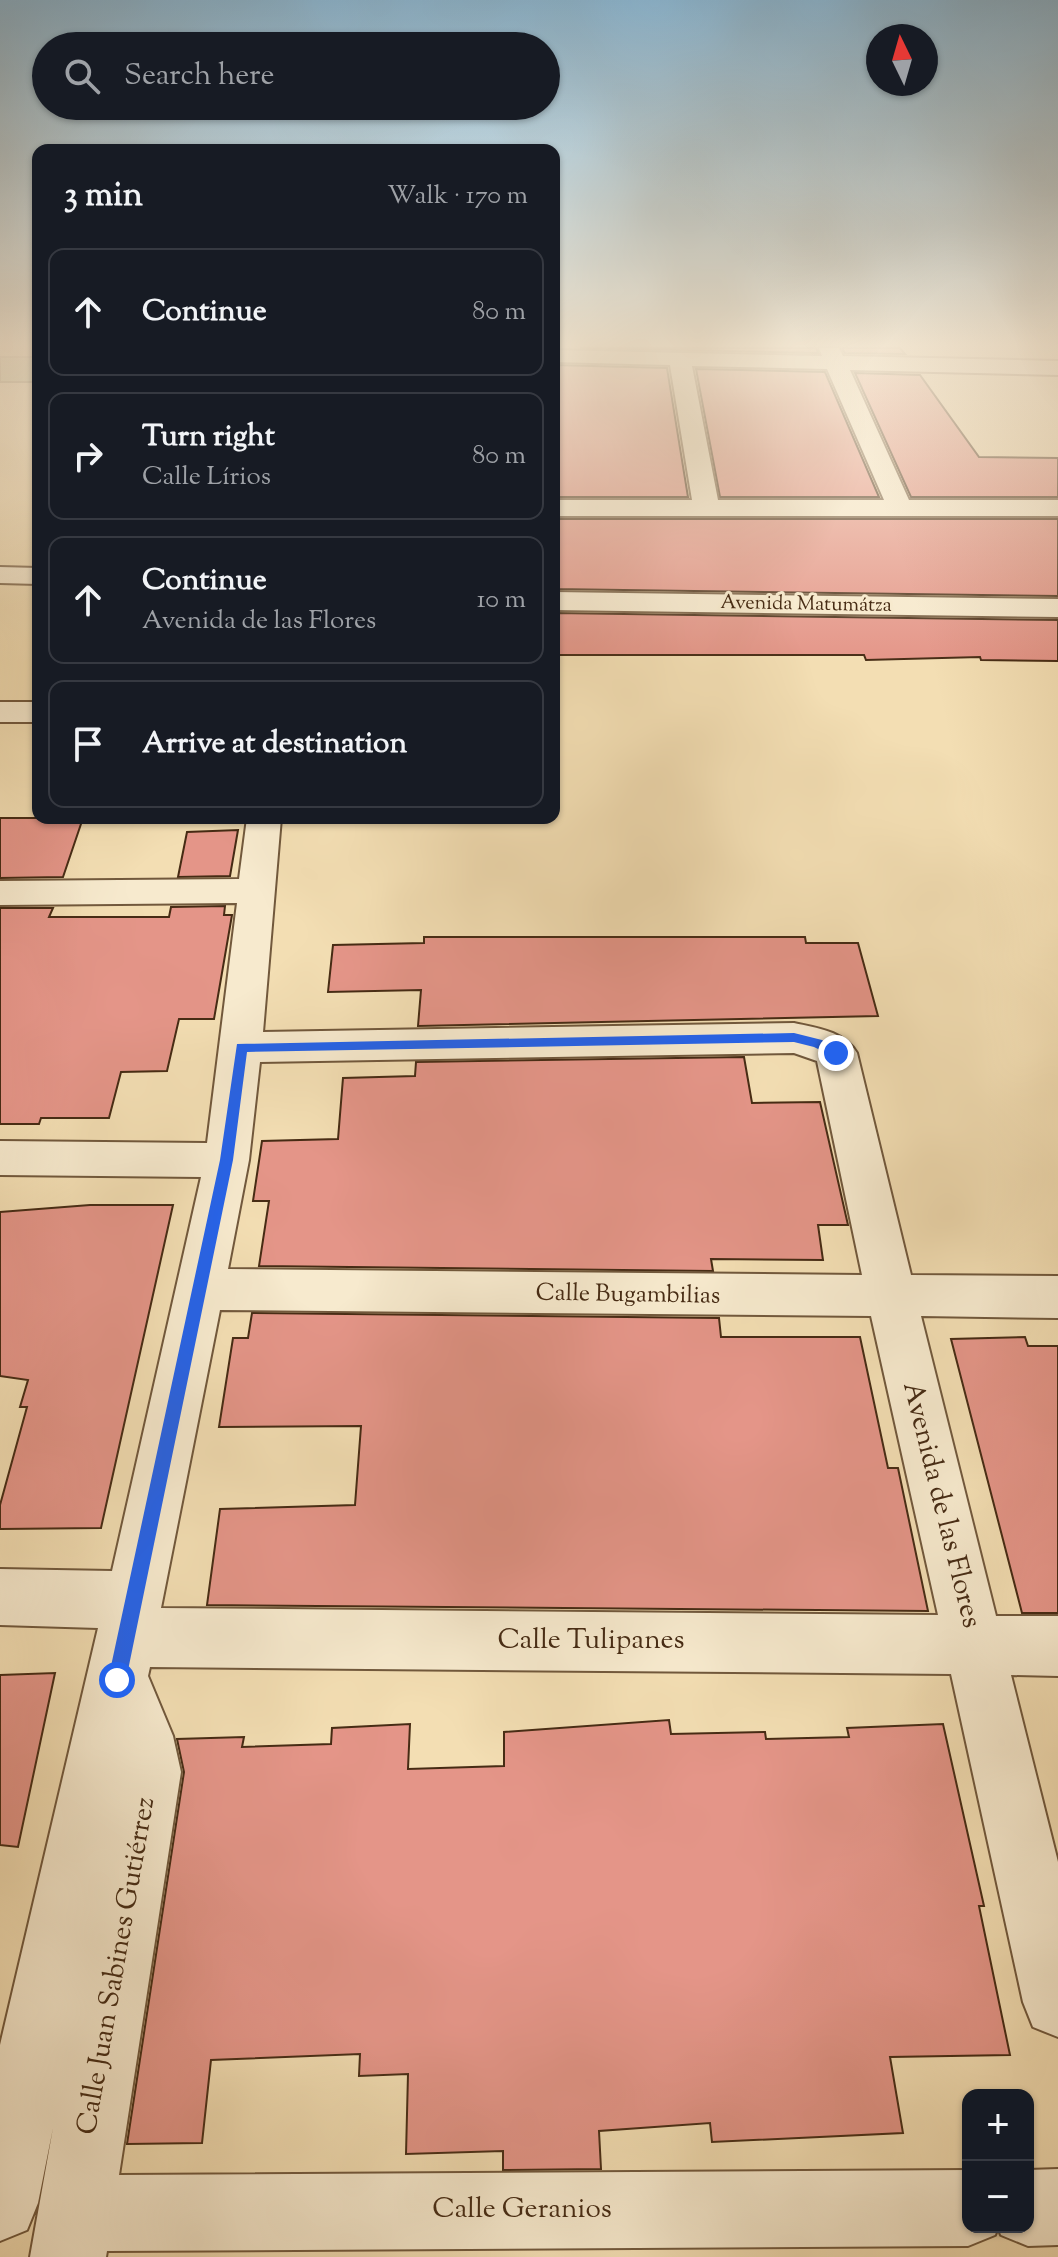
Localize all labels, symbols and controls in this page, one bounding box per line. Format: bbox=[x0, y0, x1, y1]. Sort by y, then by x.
north arrow bbox=[866, 24, 938, 96]
search box bbox=[32, 32, 560, 120]
icon: search bbox=[60, 54, 104, 98]
text: Search here bbox=[124, 55, 274, 98]
text: 3 min bbox=[64, 172, 143, 221]
text: Walk · 170 m bbox=[387, 178, 528, 215]
icon: ahead bbox=[66, 290, 110, 334]
text: Continue bbox=[142, 291, 267, 334]
text: 80 m bbox=[472, 294, 526, 331]
text: Turn right bbox=[142, 416, 275, 459]
icon: right bbox=[66, 434, 110, 478]
text: 80 m bbox=[472, 438, 526, 475]
text: Calle Lírios bbox=[142, 459, 271, 496]
text: Continue bbox=[142, 560, 267, 603]
icon: ahead bbox=[66, 578, 110, 622]
text: 10 m bbox=[477, 582, 526, 619]
street label: Avenida Matumátza bbox=[720, 589, 892, 621]
text: Avenida de las Flores bbox=[142, 603, 376, 640]
icon: arrive bbox=[66, 722, 110, 766]
text: Arrive at destination bbox=[142, 723, 407, 766]
route end bbox=[818, 1035, 854, 1071]
street label: Calle Bugambilias bbox=[535, 1276, 721, 1314]
street label: Avenida de las Flores bbox=[891, 1378, 991, 1632]
street label: Calle Tulipanes bbox=[497, 1621, 685, 1661]
route start bbox=[99, 1662, 135, 1698]
street label: Calle Juan Sabines Gutiérrez bbox=[68, 1794, 166, 2138]
map controls bbox=[962, 2089, 1034, 2233]
button: + bbox=[962, 2089, 1034, 2161]
button: − bbox=[962, 2161, 1034, 2233]
street label: Calle Geranios bbox=[432, 2190, 612, 2230]

